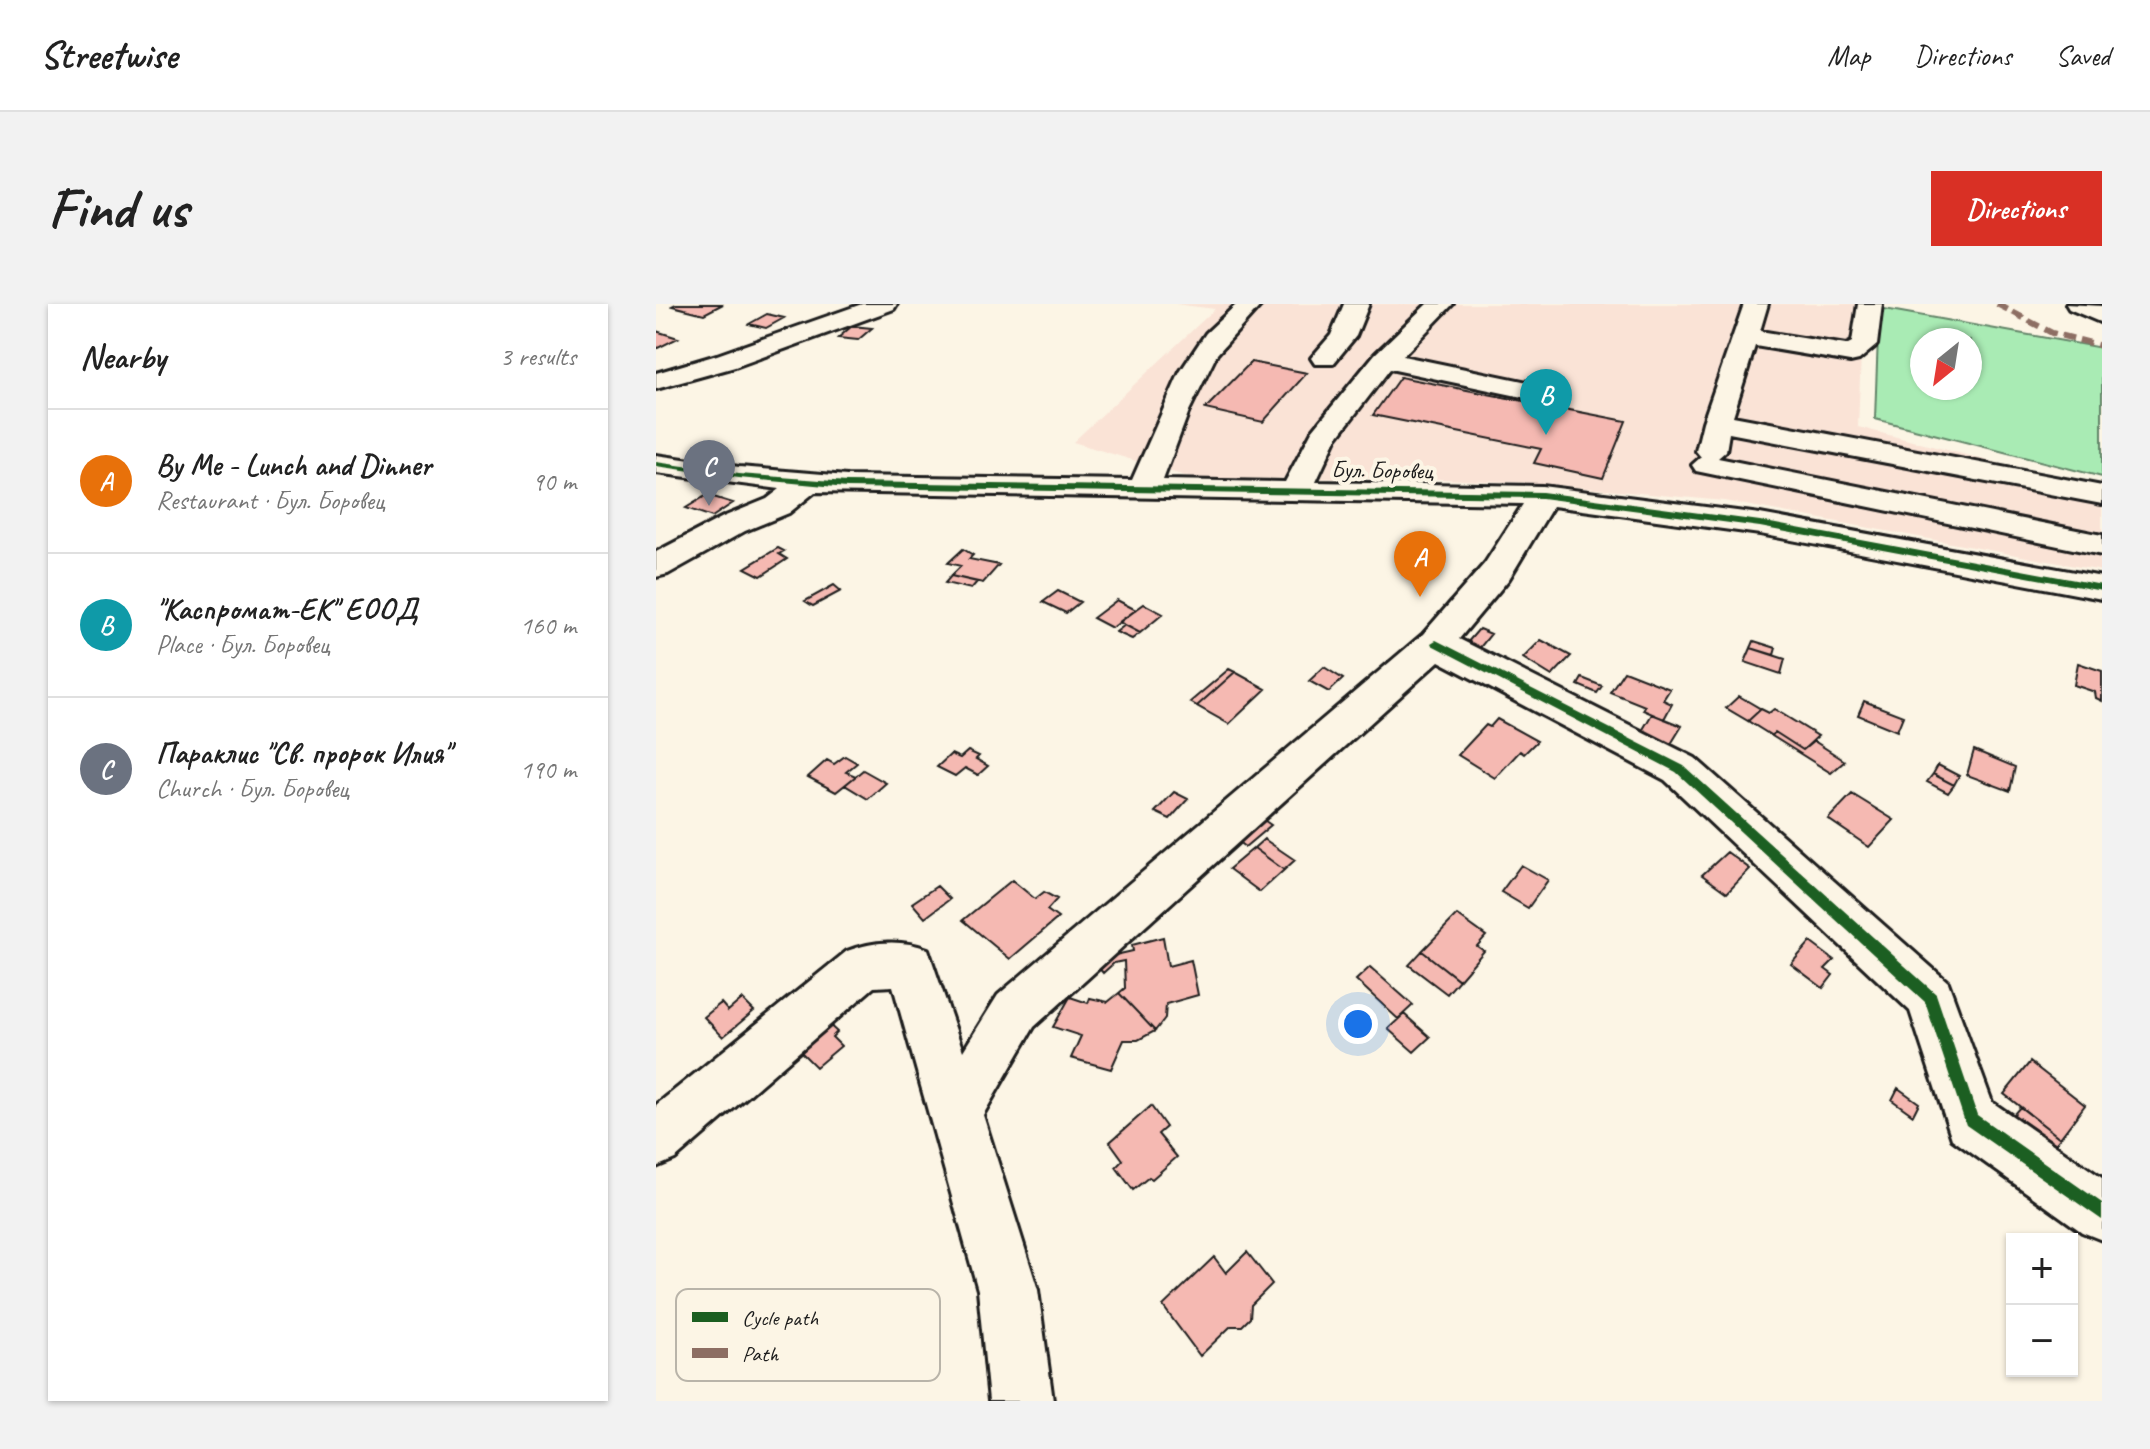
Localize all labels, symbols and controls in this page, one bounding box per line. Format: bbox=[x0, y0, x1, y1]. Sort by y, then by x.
text: Streetwise bbox=[40, 32, 177, 79]
text: Map bbox=[1827, 38, 1870, 73]
text: Directions bbox=[1914, 38, 2012, 73]
text: Saved bbox=[2056, 38, 2110, 73]
button: Directions bbox=[1931, 171, 2102, 246]
text: Find us bbox=[48, 173, 188, 244]
north arrow bbox=[1910, 328, 1982, 400]
text: Nearby bbox=[80, 335, 166, 378]
text: 3 results bbox=[500, 340, 576, 373]
pin: B bbox=[1520, 369, 1572, 435]
pin: C bbox=[683, 440, 735, 506]
text: By Me - Lunch and Dinner bbox=[156, 446, 431, 484]
street label: Бул. Боровец bbox=[1331, 454, 1435, 486]
text: A bbox=[99, 465, 113, 498]
text: 90 m bbox=[532, 465, 576, 498]
text: Restaurant · Бул. Боровец bbox=[156, 484, 384, 517]
pin: A bbox=[1394, 531, 1446, 597]
text: "Каспромат-ЕК" ЕООД bbox=[156, 590, 417, 628]
text: B bbox=[99, 609, 113, 642]
text: 160 m bbox=[520, 609, 576, 642]
text: Place · Бул. Боровец bbox=[156, 628, 329, 661]
text: Параклис "Св. пророк Илия" bbox=[156, 734, 450, 772]
text: C bbox=[100, 753, 112, 786]
text: 190 m bbox=[520, 753, 576, 786]
text: Church · Бул. Боровец bbox=[156, 772, 349, 805]
your location bbox=[1338, 1004, 1378, 1044]
map controls bbox=[2006, 1233, 2078, 1377]
button: + bbox=[2006, 1233, 2078, 1305]
legend bbox=[676, 1289, 940, 1381]
text: Cycle path bbox=[742, 1304, 819, 1332]
button: − bbox=[2006, 1305, 2078, 1377]
text: Path bbox=[742, 1340, 779, 1368]

